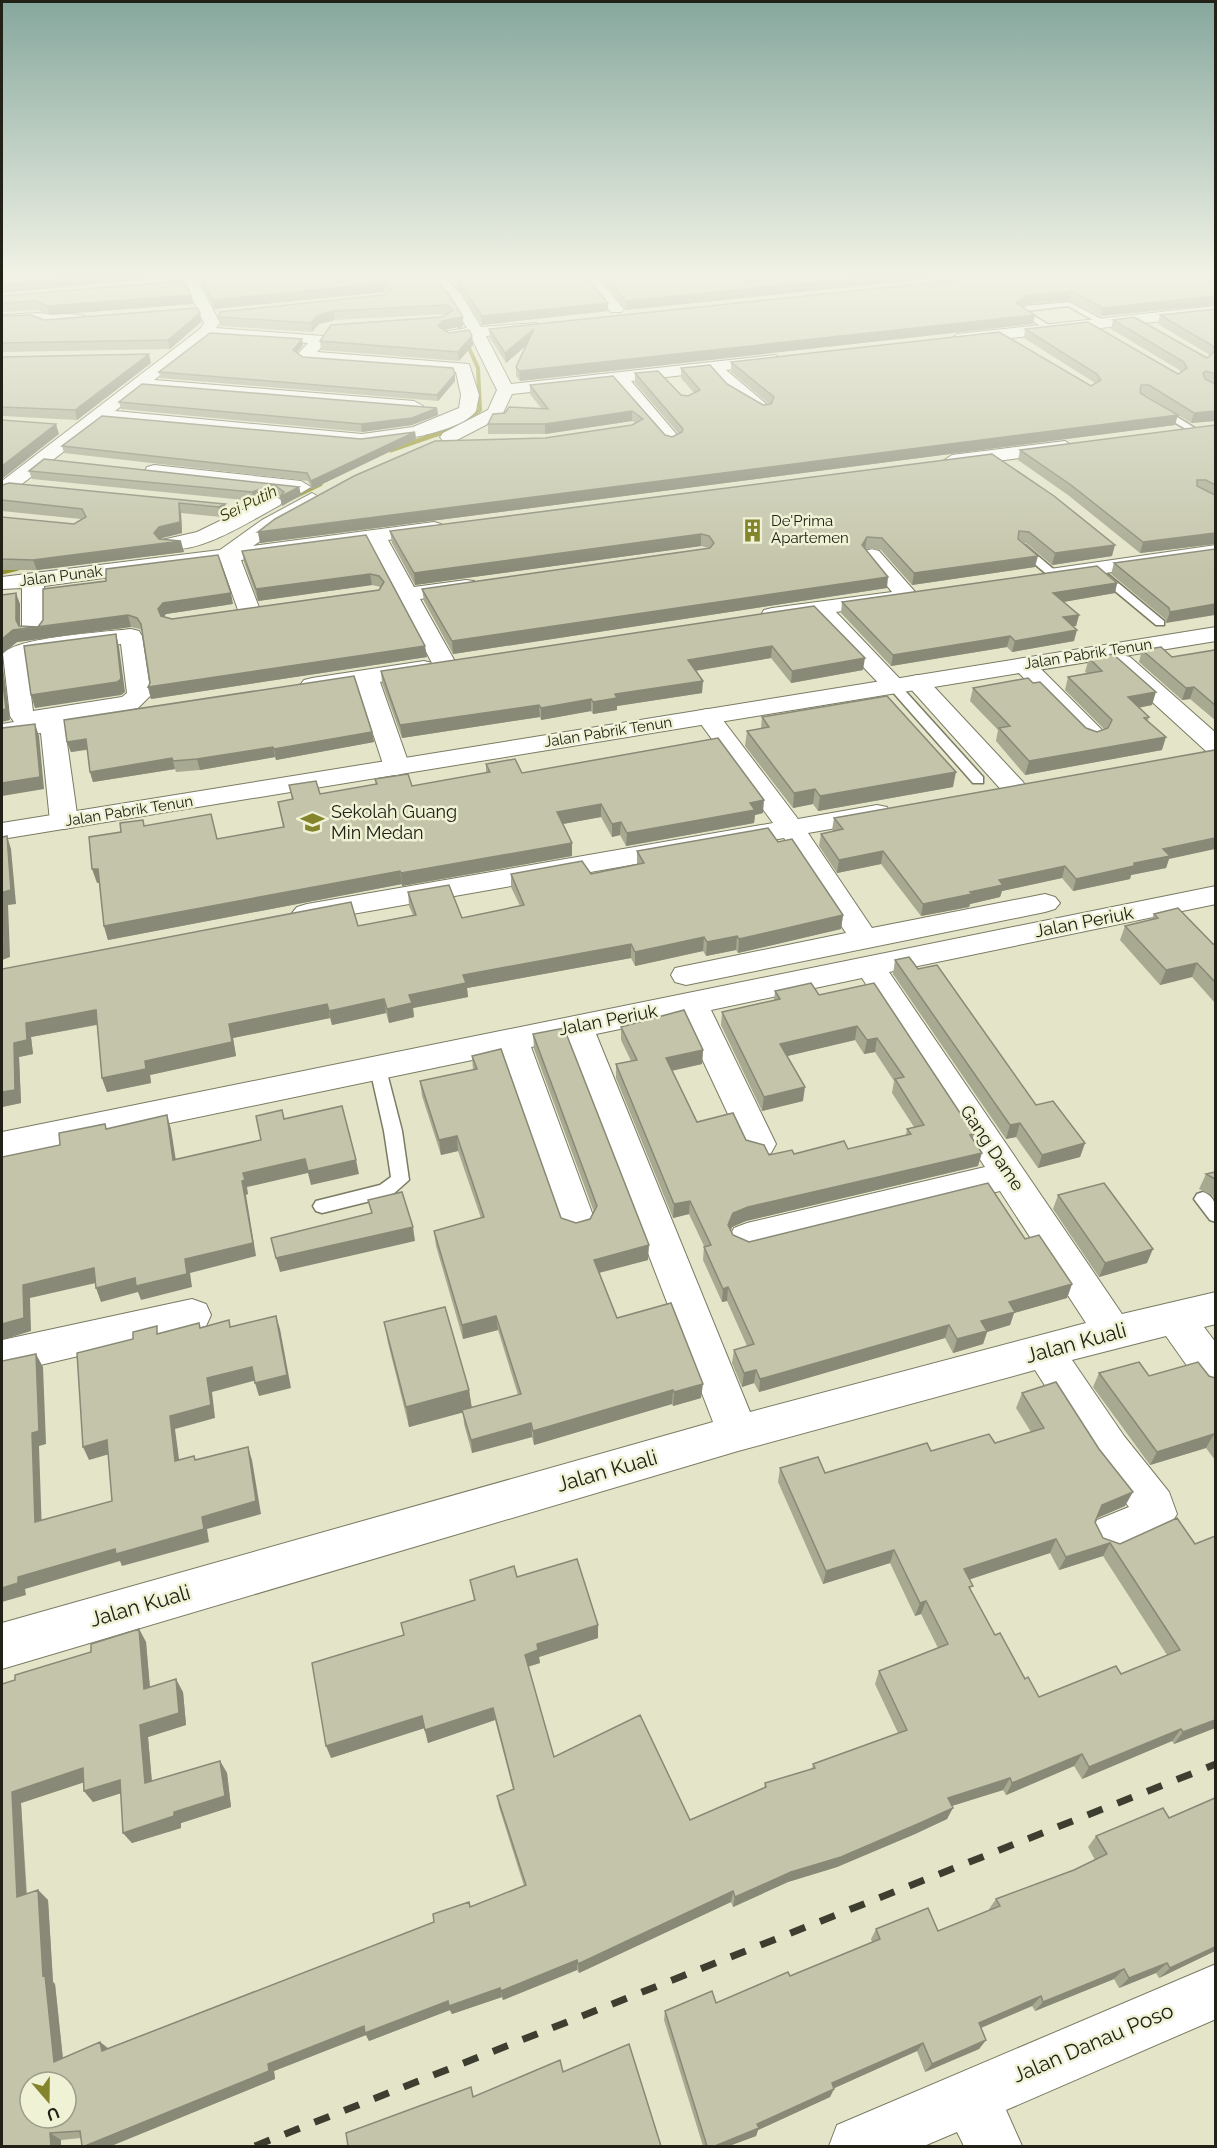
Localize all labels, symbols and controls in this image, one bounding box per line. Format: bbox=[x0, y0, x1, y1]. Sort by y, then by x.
water label: Sei Putih bbox=[216, 481, 280, 526]
place label: De'Prima Apartemen bbox=[771, 512, 849, 547]
building icon: De'Prima Apartemen bbox=[740, 517, 766, 543]
street label: Jalan Punak bbox=[19, 562, 103, 590]
street label: Jalan Pabrik Tenun bbox=[1023, 635, 1153, 673]
street label: Jalan Pabrik Tenun bbox=[543, 713, 673, 751]
street label: Jalan Pabrik Tenun bbox=[64, 792, 194, 830]
place label: Sekolah Guang Min Medan bbox=[331, 801, 457, 843]
school or university icon: Sekolah Guang Min Medan bbox=[300, 809, 326, 835]
street label: Jalan Periuk bbox=[1033, 902, 1136, 941]
street label: Jalan Periuk bbox=[557, 1000, 660, 1039]
street label: Gang Dame bbox=[956, 1101, 1029, 1195]
street label: Jalan Kuali bbox=[1023, 1317, 1129, 1368]
street label: Jalan Kuali bbox=[554, 1444, 660, 1497]
street label: Jalan Kuali bbox=[87, 1579, 193, 1632]
street label: Jalan Danau Poso bbox=[1009, 1997, 1177, 2088]
north arrow bbox=[18, 2070, 78, 2130]
text: U bbox=[44, 2103, 62, 2125]

